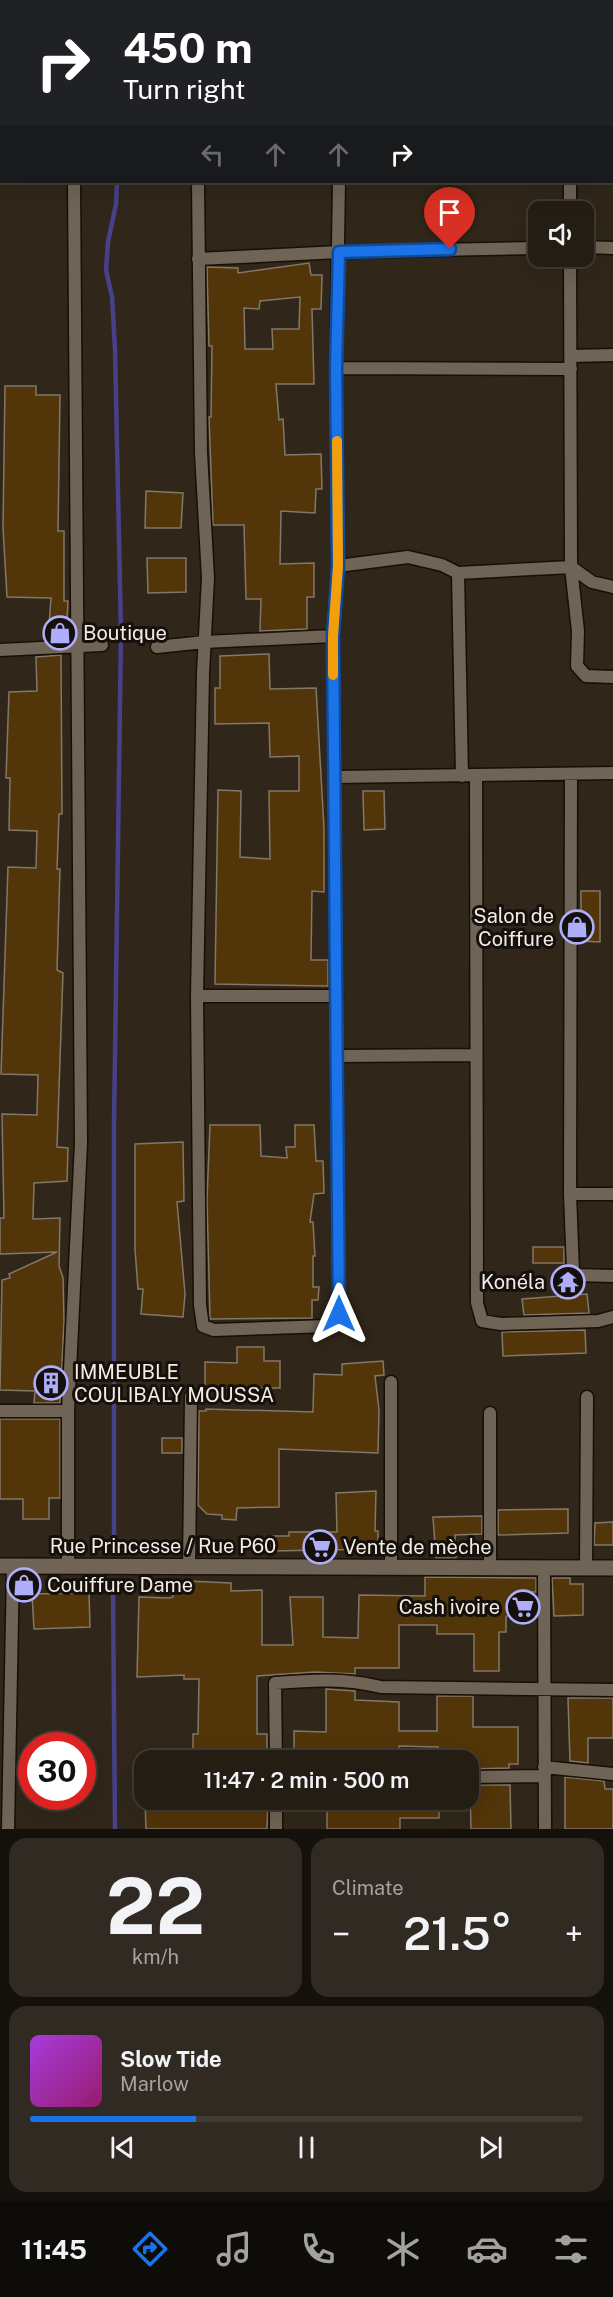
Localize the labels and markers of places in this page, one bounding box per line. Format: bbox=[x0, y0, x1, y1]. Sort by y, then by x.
pin bbox=[424, 187, 475, 249]
shop icon: Boutique bbox=[42, 615, 78, 651]
place label: Boutique bbox=[83, 621, 167, 645]
place label: Salon de Coiffure bbox=[473, 904, 554, 951]
shop icon: Salon de Coiffure bbox=[559, 909, 595, 945]
temple icon: Konéla bbox=[550, 1264, 586, 1300]
place label: Konéla bbox=[481, 1270, 545, 1294]
place label: IMMEUBLE COULIBALY MOUSSA bbox=[74, 1360, 274, 1407]
building icon: IMMEUBLE COULIBALY MOUSSA bbox=[33, 1365, 69, 1401]
supermarket icon: Vente de mèche bbox=[302, 1529, 338, 1565]
place label: Vente de mèche bbox=[343, 1535, 492, 1559]
shop icon: Couiffure Dame bbox=[6, 1567, 42, 1603]
place label: Couiffure Dame bbox=[47, 1573, 193, 1597]
supermarket icon: Cash ivoire bbox=[505, 1589, 541, 1625]
place label: Cash ivoire bbox=[399, 1595, 500, 1619]

